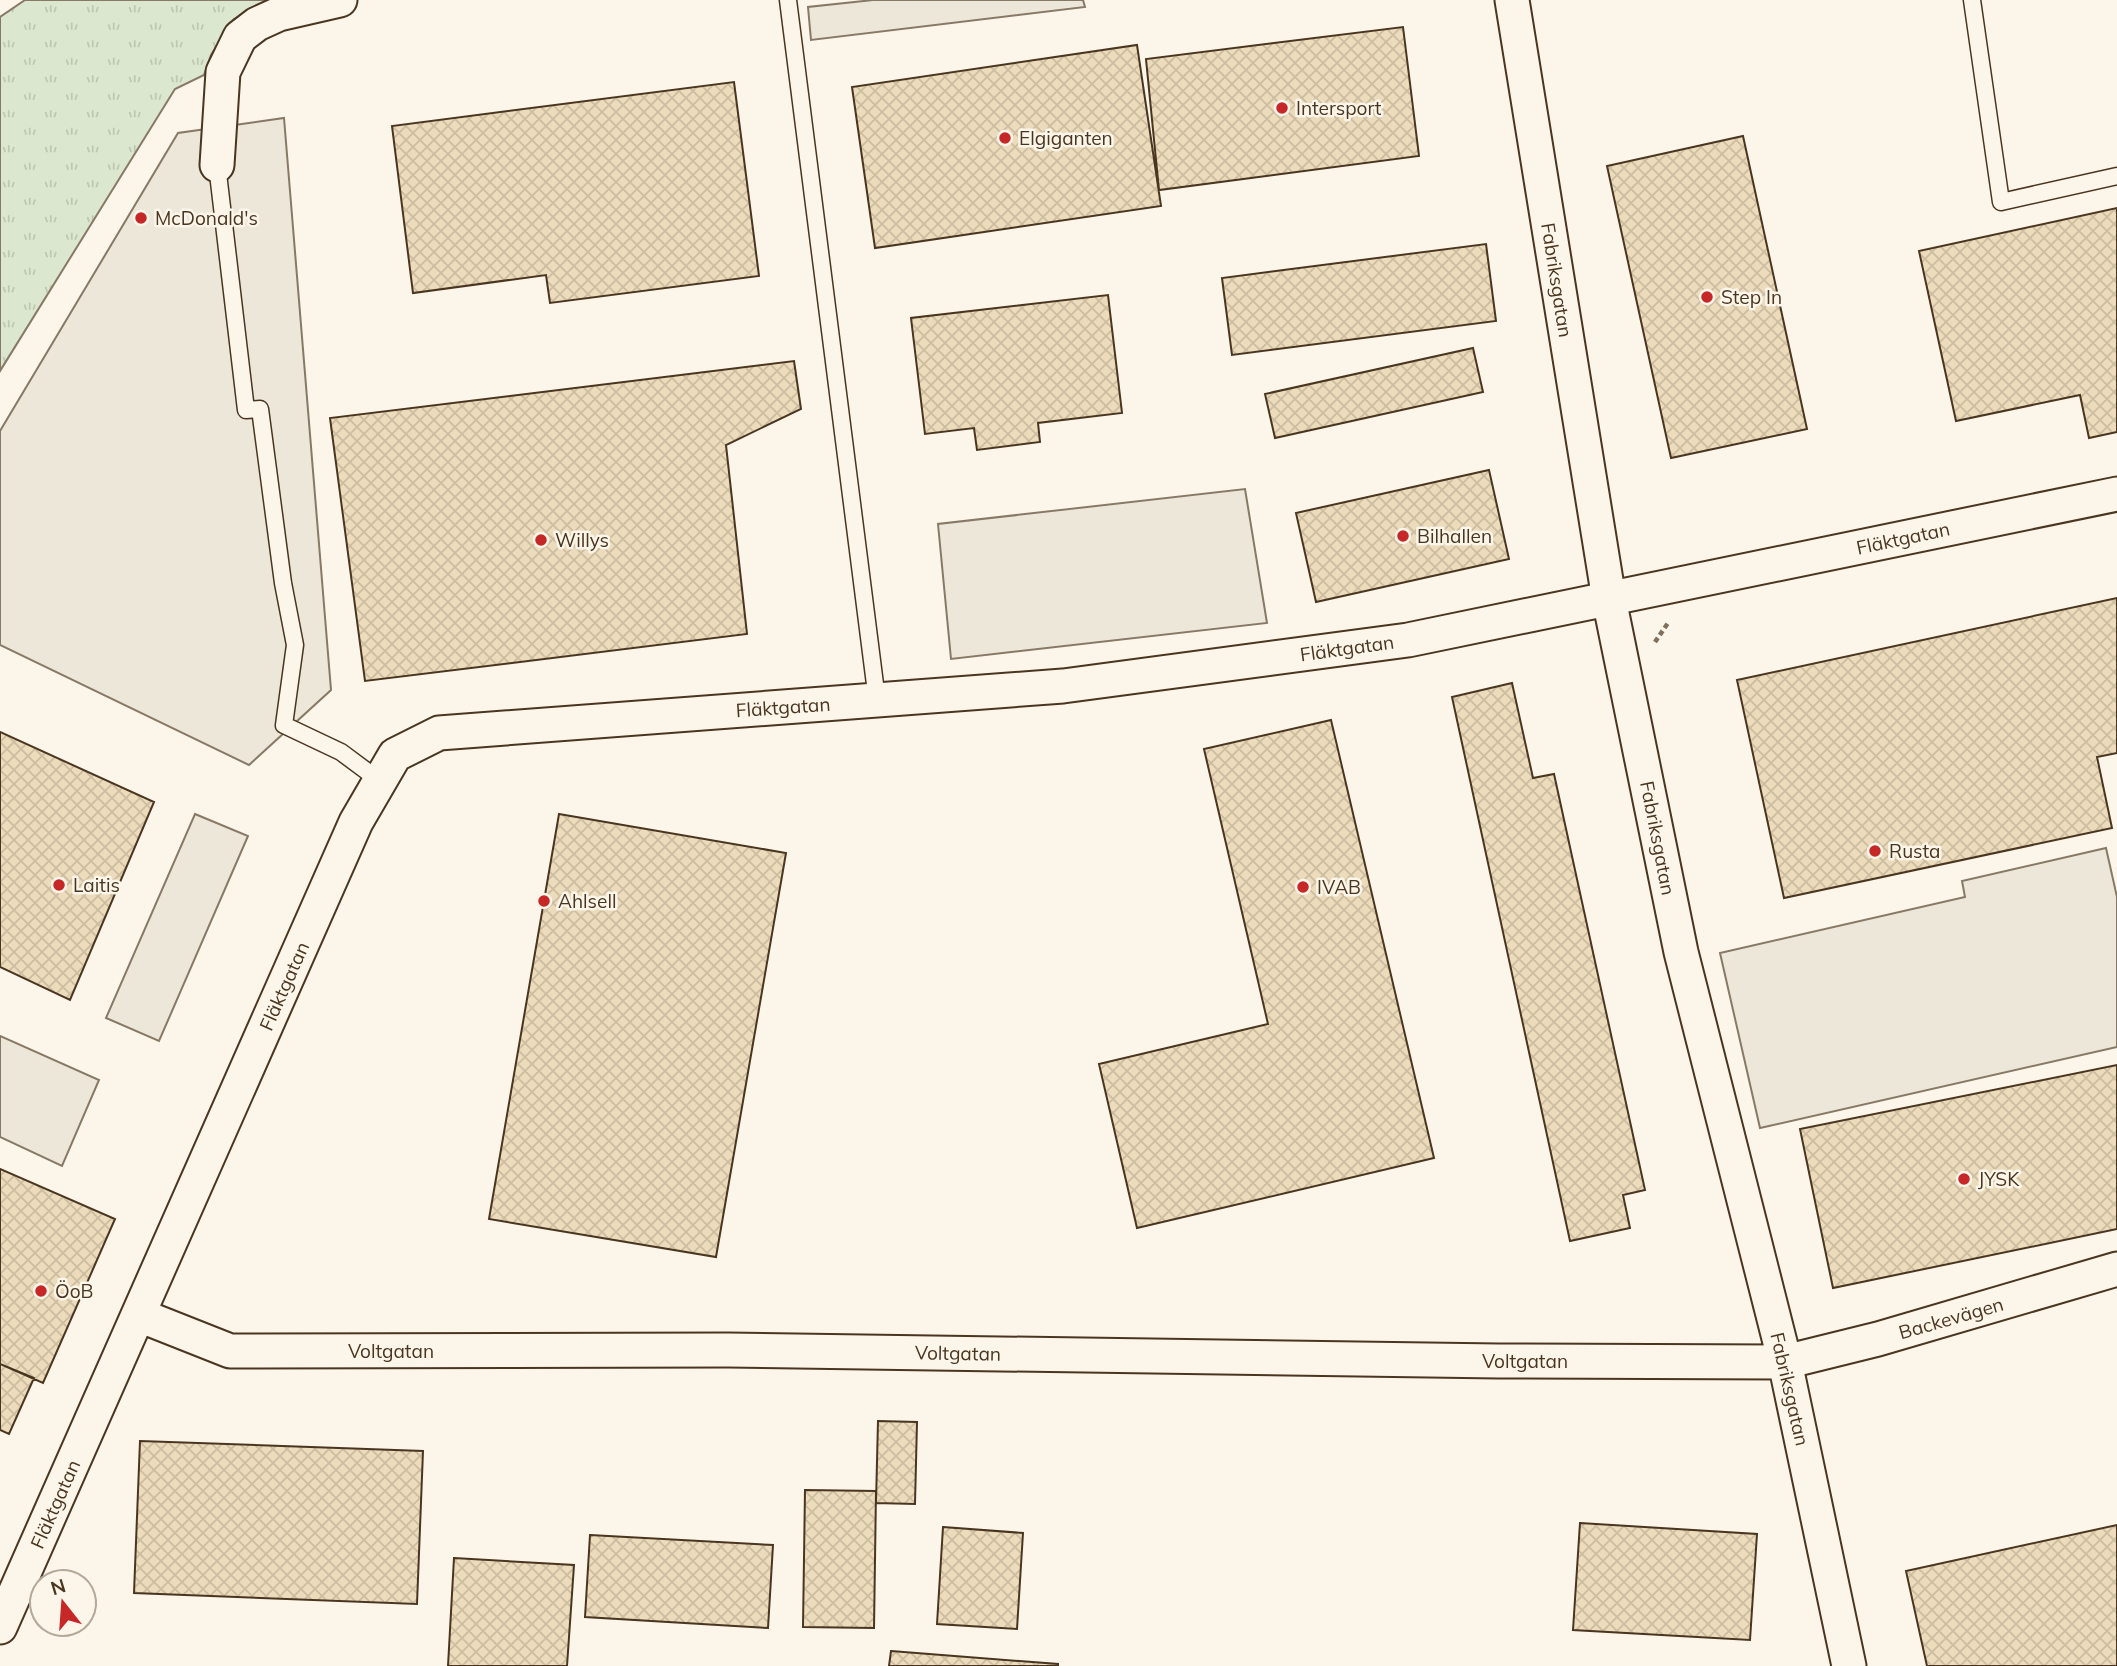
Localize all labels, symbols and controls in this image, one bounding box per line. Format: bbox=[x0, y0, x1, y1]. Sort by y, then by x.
place label: Intersport bbox=[1296, 96, 1382, 120]
marker: Intersport bbox=[1274, 100, 1290, 116]
place label: Elgiganten bbox=[1019, 126, 1113, 150]
marker: Elgiganten bbox=[997, 130, 1013, 146]
place label: McDonald's bbox=[155, 206, 258, 230]
marker: McDonald's bbox=[133, 210, 149, 226]
street label: Fabriksgatan bbox=[1536, 221, 1578, 339]
place label: Step In bbox=[1721, 285, 1782, 309]
marker: Step In bbox=[1699, 289, 1715, 305]
street label: Fläktgatan bbox=[1854, 516, 1952, 560]
place label: Bilhallen bbox=[1417, 524, 1492, 548]
place label: Willys bbox=[555, 528, 609, 552]
marker: Bilhallen bbox=[1395, 528, 1411, 544]
marker: Willys bbox=[533, 532, 549, 548]
street label: Fläktgatan bbox=[1298, 630, 1396, 666]
street label: Fläktgatan bbox=[735, 692, 831, 722]
street label: Fabriksgatan bbox=[1635, 779, 1681, 897]
place label: Rusta bbox=[1889, 839, 1941, 863]
marker: Rusta bbox=[1867, 843, 1883, 859]
place label: Laitis bbox=[73, 873, 120, 897]
place label: IVAB bbox=[1317, 875, 1361, 899]
marker: Laitis bbox=[51, 877, 67, 893]
marker: IVAB bbox=[1295, 879, 1311, 895]
place label: Ahlsell bbox=[558, 889, 616, 913]
marker: Ahlsell bbox=[536, 893, 552, 909]
street label: Fläktgatan bbox=[254, 938, 314, 1034]
place label: JYSK bbox=[1978, 1167, 2020, 1191]
marker: JYSK bbox=[1956, 1171, 1972, 1187]
place label: ÖoB bbox=[55, 1279, 93, 1303]
marker: ÖoB bbox=[33, 1283, 49, 1299]
street label: Backevägen bbox=[1896, 1292, 2006, 1344]
street label: Fabriksgatan bbox=[1765, 1330, 1815, 1448]
street label: Voltgatan bbox=[348, 1339, 434, 1363]
street label: Voltgatan bbox=[915, 1340, 1001, 1366]
street label: Voltgatan bbox=[1482, 1349, 1568, 1373]
street label: Fläktgatan bbox=[25, 1456, 85, 1552]
north arrow bbox=[28, 1568, 98, 1638]
text: N bbox=[48, 1573, 68, 1600]

